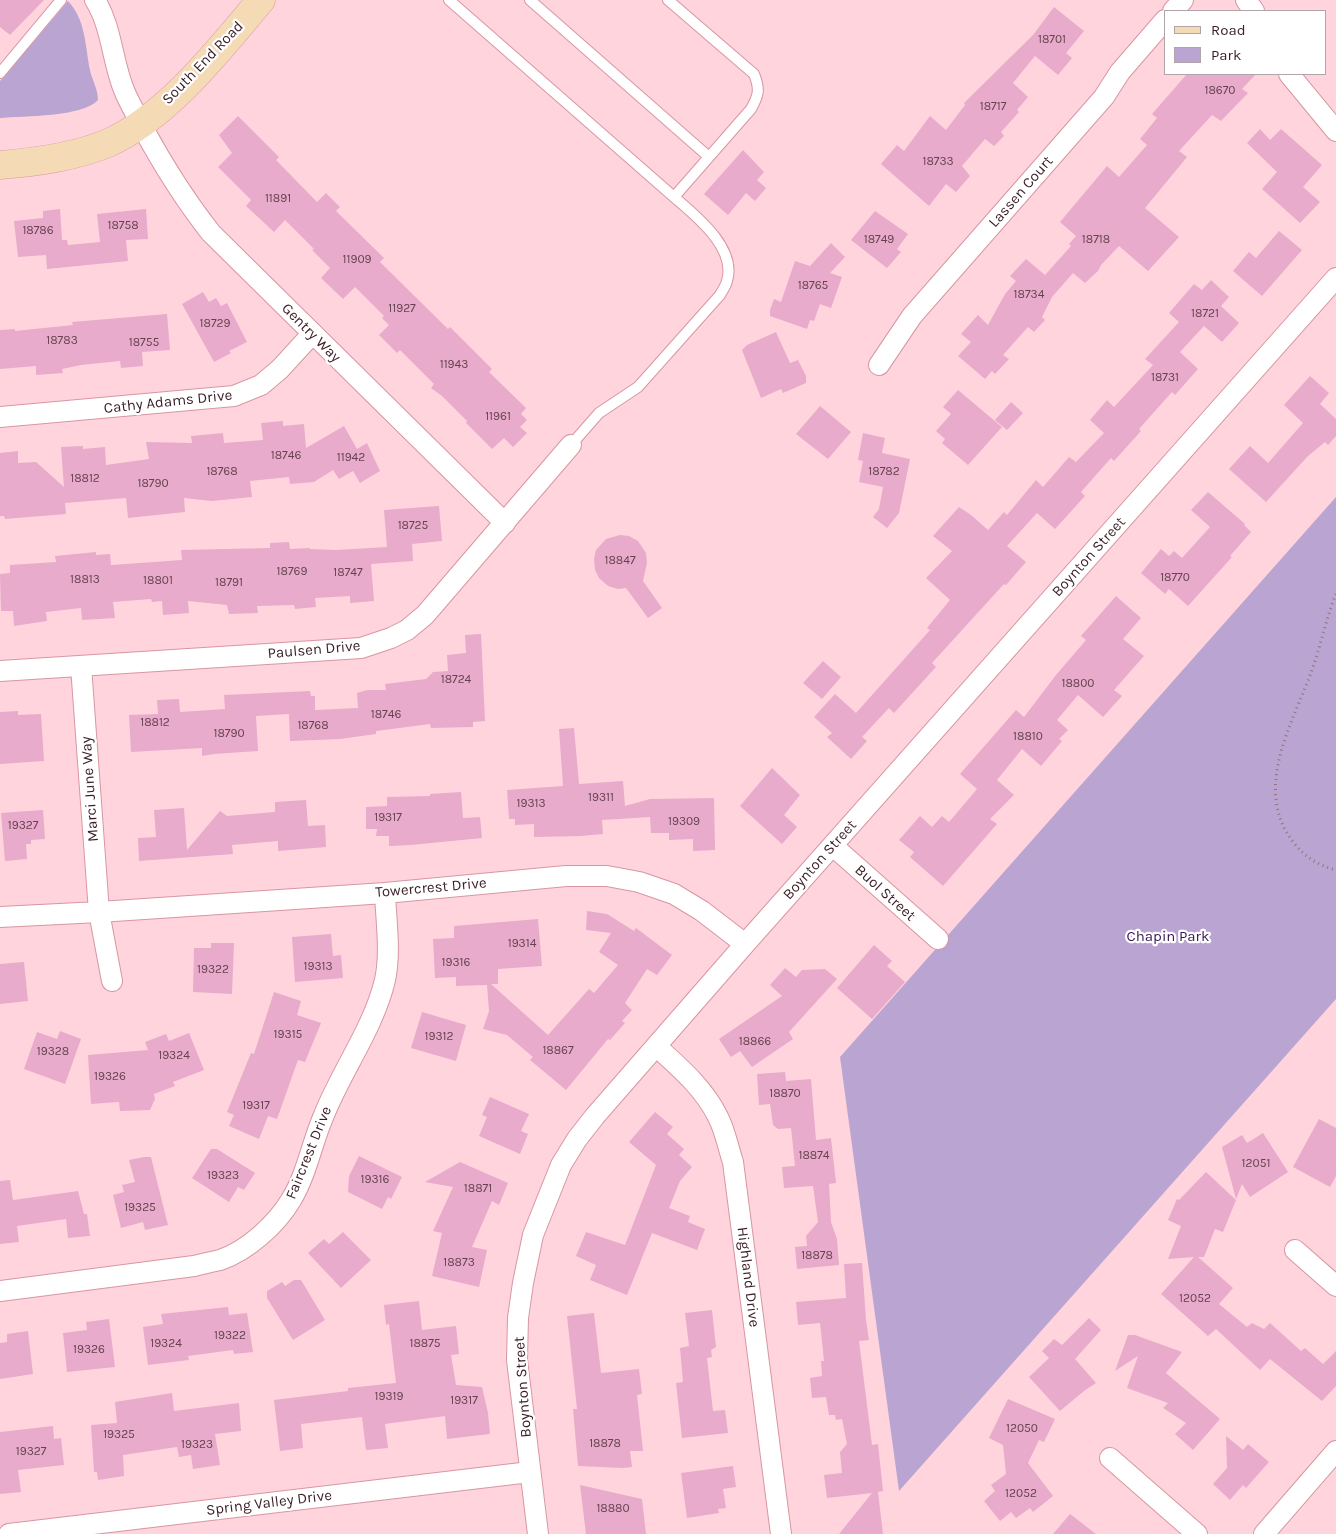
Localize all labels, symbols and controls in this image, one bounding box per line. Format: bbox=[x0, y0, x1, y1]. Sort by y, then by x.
legend bbox=[1164, 10, 1326, 75]
street label: South End Road bbox=[159, 18, 247, 108]
text: Road bbox=[1211, 21, 1246, 39]
house number: 18701 bbox=[1038, 33, 1066, 47]
text: Park bbox=[1211, 46, 1241, 64]
house number: 18670 bbox=[1205, 84, 1235, 98]
house number: 18717 bbox=[980, 100, 1006, 114]
street label: Lassen Court bbox=[985, 153, 1057, 231]
house number: 18733 bbox=[922, 155, 954, 169]
house number: 11891 bbox=[265, 192, 291, 206]
house number: 18758 bbox=[107, 219, 139, 233]
house number: 18786 bbox=[22, 224, 54, 238]
house number: 18749 bbox=[864, 233, 894, 247]
house number: 18718 bbox=[1082, 233, 1110, 247]
house number: 11909 bbox=[343, 253, 371, 267]
house number: 18765 bbox=[798, 279, 828, 293]
house number: 18734 bbox=[1014, 288, 1044, 302]
street label: Gentry Way bbox=[278, 300, 344, 366]
house number: 11927 bbox=[388, 302, 416, 316]
house number: 18721 bbox=[1191, 307, 1219, 321]
house number: 18729 bbox=[200, 317, 230, 331]
house number: 18783 bbox=[46, 334, 78, 348]
house number: 18755 bbox=[129, 336, 159, 350]
house number: 11943 bbox=[440, 358, 468, 372]
house number: 18731 bbox=[1151, 371, 1179, 385]
street label: Cathy Adams Drive bbox=[103, 386, 233, 418]
house number: 11961 bbox=[485, 410, 511, 424]
house number: 18746 bbox=[271, 449, 301, 463]
house number: 11942 bbox=[337, 451, 365, 465]
house number: 18768 bbox=[206, 465, 238, 479]
house number: 18782 bbox=[868, 465, 900, 479]
house number: 18812 bbox=[70, 472, 100, 486]
house number: 18790 bbox=[137, 477, 169, 491]
street label: Boynton Street bbox=[1048, 513, 1130, 601]
house number: 18725 bbox=[398, 519, 428, 533]
house number: 18847 bbox=[604, 554, 636, 568]
house number: 18769 bbox=[277, 565, 307, 579]
house number: 18747 bbox=[333, 566, 363, 580]
house number: 18770 bbox=[1160, 571, 1190, 585]
house number: 18813 bbox=[70, 573, 100, 587]
house number: 18801 bbox=[143, 574, 173, 588]
house number: 18791 bbox=[215, 576, 243, 590]
street label: Paulsen Drive bbox=[267, 637, 361, 663]
house number: 18724 bbox=[441, 673, 471, 687]
house number: 18800 bbox=[1062, 677, 1094, 691]
house number: 18746 bbox=[371, 708, 401, 722]
house number: 18812 bbox=[140, 716, 170, 730]
house number: 18768 bbox=[297, 719, 329, 733]
house number: 18790 bbox=[213, 727, 245, 741]
house number: 18810 bbox=[1013, 730, 1043, 744]
street label: Marci June Way bbox=[77, 736, 103, 842]
house number: 19311 bbox=[588, 791, 614, 805]
house number: 19313 bbox=[516, 797, 546, 811]
house number: 19317 bbox=[374, 811, 402, 825]
house number: 19309 bbox=[668, 815, 700, 829]
street label: Boynton Street bbox=[779, 816, 861, 904]
house number: 19327 bbox=[8, 819, 38, 833]
street label: Buol Street bbox=[851, 861, 919, 925]
street label: Towercrest Drive bbox=[375, 874, 487, 902]
park label: Chapin Park bbox=[1127, 928, 1209, 946]
house number: 19314 bbox=[508, 937, 536, 951]
house number: 19316 bbox=[442, 956, 470, 970]
house number: 19313 bbox=[303, 960, 333, 974]
house number: 19322 bbox=[197, 963, 229, 977]
house number: 19315 bbox=[274, 1028, 302, 1042]
house number: 19312 bbox=[425, 1030, 453, 1044]
house number: 18866 bbox=[739, 1035, 771, 1049]
house number: 18867 bbox=[542, 1044, 574, 1058]
house number: 19328 bbox=[37, 1045, 69, 1059]
house number: 19324 bbox=[158, 1049, 190, 1063]
house number: 19326 bbox=[94, 1070, 126, 1084]
house number: 18870 bbox=[769, 1087, 801, 1101]
house number: 19317 bbox=[242, 1099, 270, 1113]
street label: Faircrest Drive bbox=[282, 1104, 336, 1202]
house number: 18874 bbox=[798, 1149, 830, 1163]
house number: 12051 bbox=[1242, 1157, 1270, 1171]
house number: 19323 bbox=[207, 1169, 239, 1183]
house number: 19316 bbox=[361, 1173, 389, 1187]
house number: 18871 bbox=[464, 1182, 492, 1196]
house number: 19325 bbox=[124, 1201, 156, 1215]
street label: Highland Drive bbox=[733, 1226, 763, 1328]
house number: 18878 bbox=[801, 1249, 833, 1263]
house number: 18873 bbox=[443, 1256, 475, 1270]
house number: 12052 bbox=[1179, 1292, 1211, 1306]
house number: 19322 bbox=[214, 1329, 246, 1343]
street label: Boynton Street bbox=[510, 1336, 536, 1438]
house number: 19324 bbox=[150, 1337, 182, 1351]
house number: 18875 bbox=[409, 1337, 441, 1351]
house number: 19326 bbox=[73, 1343, 105, 1357]
house number: 19319 bbox=[375, 1390, 403, 1404]
house number: 19317 bbox=[450, 1394, 478, 1408]
house number: 12050 bbox=[1006, 1422, 1038, 1436]
house number: 19325 bbox=[103, 1428, 135, 1442]
house number: 18878 bbox=[589, 1437, 621, 1451]
house number: 19323 bbox=[181, 1438, 213, 1452]
house number: 19327 bbox=[16, 1445, 46, 1459]
street label: Spring Valley Drive bbox=[205, 1486, 333, 1520]
house number: 12052 bbox=[1005, 1487, 1037, 1501]
house number: 18880 bbox=[596, 1502, 630, 1516]

